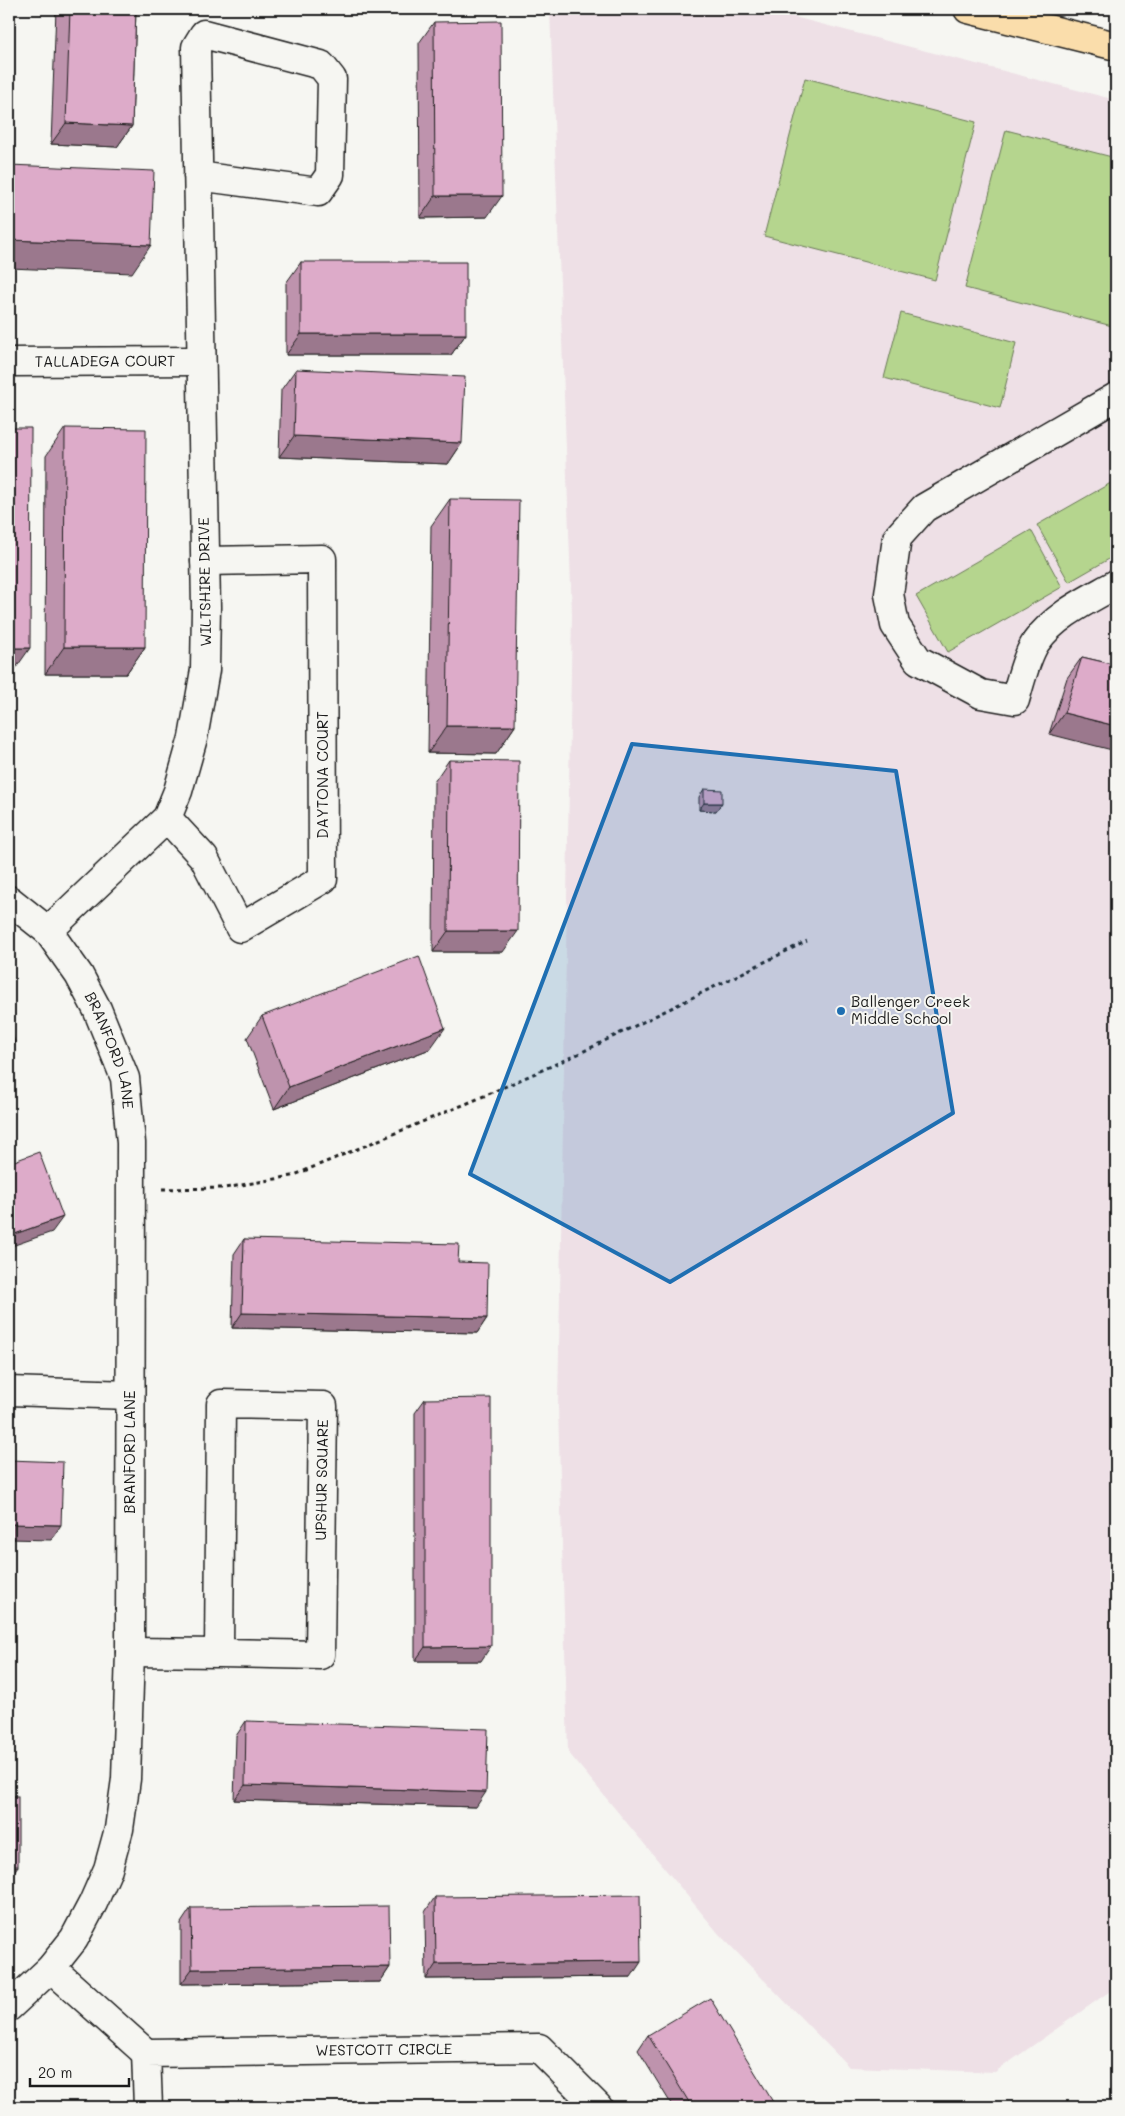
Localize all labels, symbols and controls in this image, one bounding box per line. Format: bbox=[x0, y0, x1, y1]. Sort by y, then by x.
street label: TALLADEGA COURT bbox=[35, 350, 175, 371]
street label: WILTSHIRE DRIVE bbox=[193, 517, 215, 647]
street label: DAYTONA COURT bbox=[312, 711, 332, 839]
street label: BRANFORD LANE bbox=[81, 988, 139, 1110]
place label: Ballenger Creek Middle School bbox=[851, 991, 970, 1028]
marker: Ballenger Creek Middle School bbox=[835, 1005, 847, 1017]
street label: BRANFORD LANE bbox=[119, 1390, 139, 1514]
street label: UPSHUR SQUARE bbox=[310, 1419, 332, 1541]
street label: WESTCOTT CIRCLE bbox=[315, 2038, 453, 2060]
scale bar bbox=[30, 2056, 129, 2088]
text: 20 m bbox=[38, 2062, 72, 2082]

